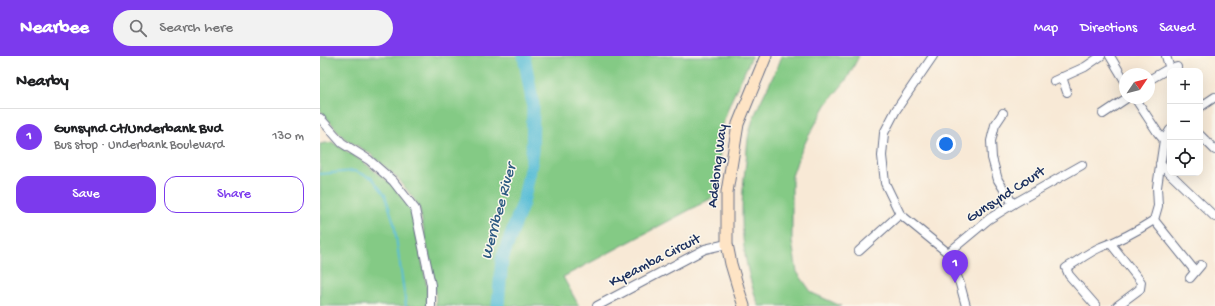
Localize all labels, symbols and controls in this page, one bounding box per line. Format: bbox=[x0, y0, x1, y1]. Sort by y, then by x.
search box bbox=[113, 10, 393, 46]
text: Nearbee bbox=[20, 17, 89, 40]
icon: search bbox=[127, 17, 149, 39]
text: Search here bbox=[159, 19, 233, 37]
text: Map bbox=[1034, 20, 1058, 37]
text: Directions bbox=[1080, 20, 1137, 37]
text: Saved bbox=[1159, 20, 1195, 37]
north arrow bbox=[1119, 68, 1155, 104]
map controls bbox=[1167, 68, 1203, 176]
button: + bbox=[1167, 68, 1203, 104]
text: Nearby bbox=[16, 72, 69, 92]
button: − bbox=[1167, 104, 1203, 140]
text: Gunsynd Ct/Underbank Bvd bbox=[54, 120, 222, 138]
street label: Adelong Way bbox=[704, 123, 732, 209]
text: 1 bbox=[26, 129, 32, 144]
text: 130 m bbox=[272, 129, 304, 144]
your location bbox=[936, 134, 956, 154]
text: Bus stop · Underbank Boulevard bbox=[54, 138, 224, 153]
button: locate bbox=[1167, 140, 1203, 176]
water label: Werribee River bbox=[478, 159, 523, 262]
street label: Gunsynd Court bbox=[963, 162, 1050, 227]
button: Save bbox=[16, 176, 156, 213]
button: Share bbox=[164, 176, 304, 213]
street label: Kyeamba Circuit bbox=[606, 229, 705, 292]
pin: 1 bbox=[942, 250, 968, 283]

